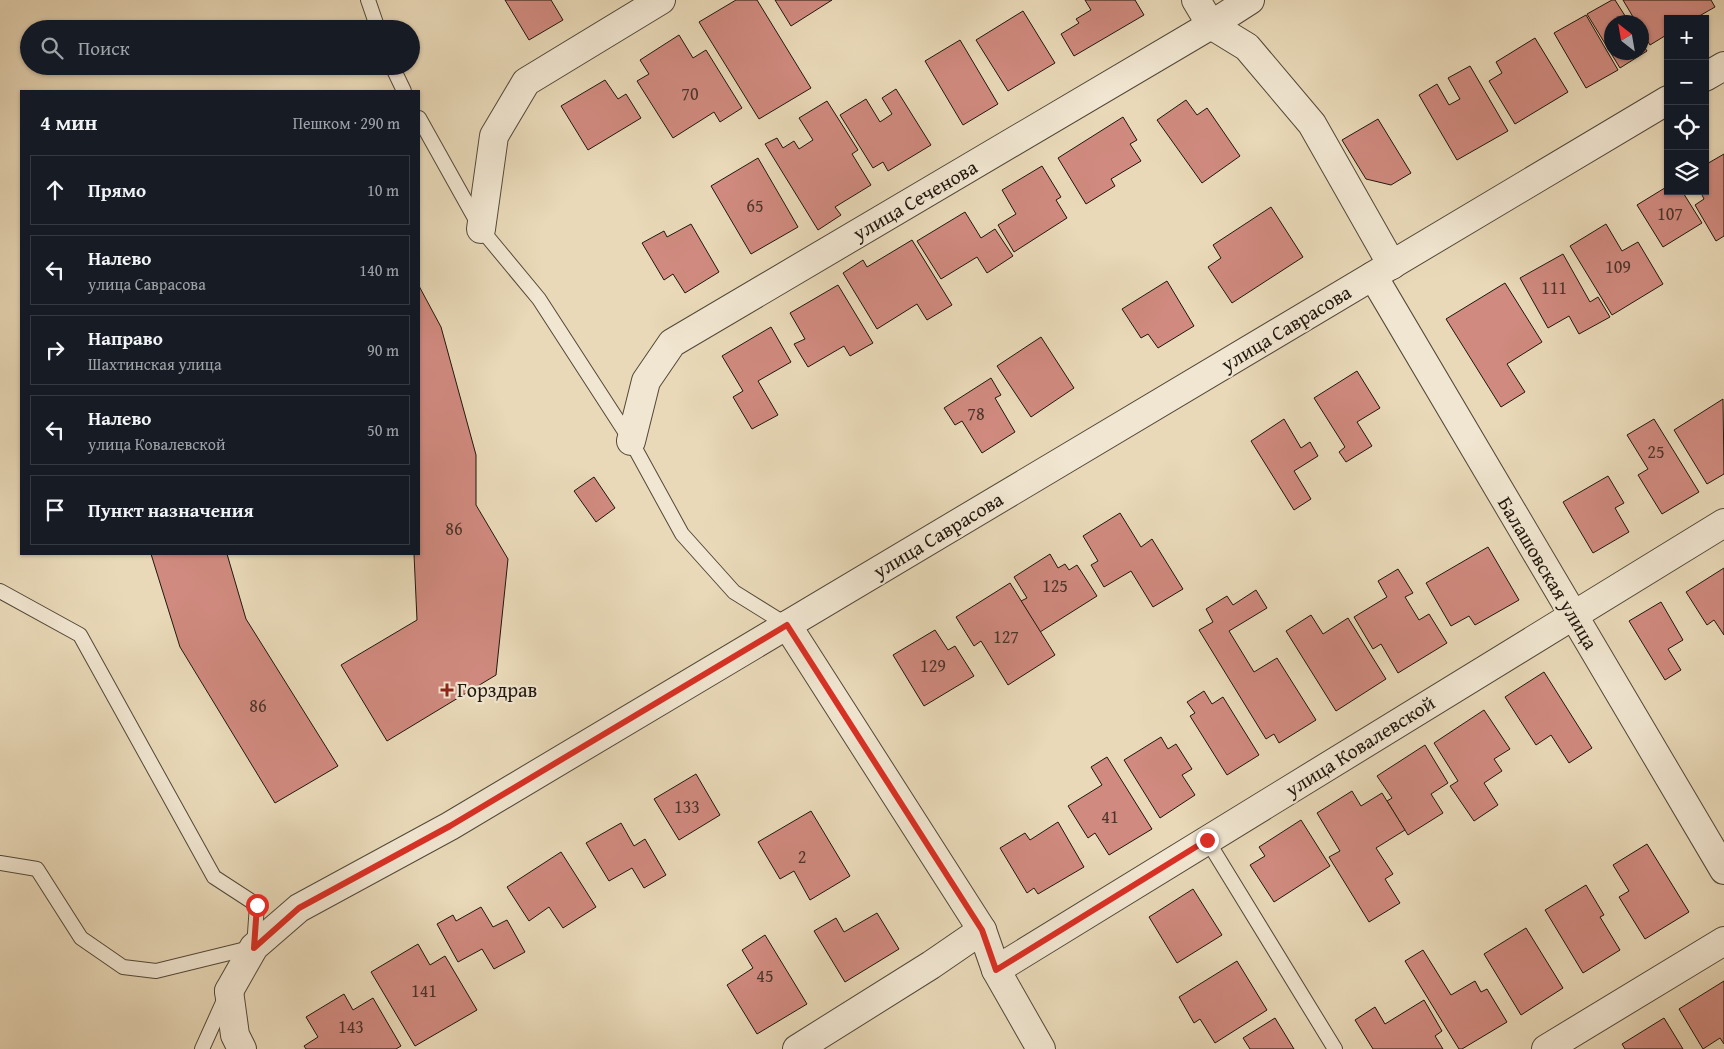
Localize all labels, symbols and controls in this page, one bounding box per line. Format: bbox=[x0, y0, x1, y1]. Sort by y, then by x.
north arrow bbox=[1604, 15, 1649, 60]
map controls bbox=[1664, 15, 1709, 195]
button: + bbox=[1664, 15, 1709, 60]
search box bbox=[20, 20, 420, 75]
icon: search bbox=[38, 34, 66, 62]
text: Поиск bbox=[78, 34, 130, 62]
button: − bbox=[1664, 60, 1709, 105]
house number: 70 bbox=[681, 80, 699, 107]
button: locate bbox=[1664, 105, 1709, 150]
text: 4 мин bbox=[40, 107, 97, 138]
text: Пешком · 290 m bbox=[293, 111, 400, 135]
button: layers bbox=[1664, 150, 1709, 195]
street label: улица Сеченова bbox=[846, 152, 983, 248]
icon: ahead bbox=[41, 176, 69, 204]
text: Прямо bbox=[88, 176, 146, 204]
text: 10 m bbox=[367, 178, 399, 202]
house number: 65 bbox=[746, 192, 764, 219]
house number: 107 bbox=[1657, 200, 1683, 227]
text: Налево bbox=[88, 244, 151, 272]
house number: 109 bbox=[1605, 253, 1631, 280]
icon: left bbox=[41, 256, 69, 284]
text: 140 m bbox=[359, 258, 399, 282]
text: улица Саврасова bbox=[88, 272, 206, 296]
house number: 111 bbox=[1541, 274, 1567, 301]
street label: улица Саврасова bbox=[1214, 277, 1357, 378]
text: Направо bbox=[88, 324, 163, 352]
icon: right bbox=[41, 336, 69, 364]
text: 90 m bbox=[367, 338, 399, 362]
text: Шахтинская улица bbox=[88, 352, 222, 376]
house number: 78 bbox=[967, 400, 985, 427]
text: Налево bbox=[88, 404, 151, 432]
icon: left bbox=[41, 416, 69, 444]
text: 50 m bbox=[367, 418, 399, 442]
text: улица Ковалевской bbox=[88, 432, 225, 456]
house number: 25 bbox=[1647, 438, 1665, 465]
street label: улица Саврасова bbox=[866, 484, 1009, 585]
street label: Балашовская улица bbox=[1491, 491, 1606, 655]
icon: arrive bbox=[41, 496, 69, 524]
text: Пункт назначения bbox=[88, 496, 254, 524]
house number: 86 bbox=[445, 515, 463, 542]
house number: 125 bbox=[1042, 572, 1068, 599]
house number: 127 bbox=[993, 623, 1019, 650]
house number: 129 bbox=[920, 652, 946, 679]
place label: Горздрав bbox=[457, 675, 537, 704]
marker: Горздрав bbox=[441, 684, 453, 696]
street label: улица Ковалевской bbox=[1278, 688, 1440, 804]
house number: 86 bbox=[249, 692, 267, 719]
house number: 133 bbox=[674, 793, 700, 820]
house number: 41 bbox=[1101, 803, 1119, 830]
route end bbox=[1196, 829, 1219, 852]
house number: 2 bbox=[798, 843, 806, 870]
route start bbox=[246, 894, 269, 917]
house number: 45 bbox=[756, 962, 774, 989]
house number: 141 bbox=[411, 977, 437, 1004]
house number: 143 bbox=[338, 1013, 364, 1040]

